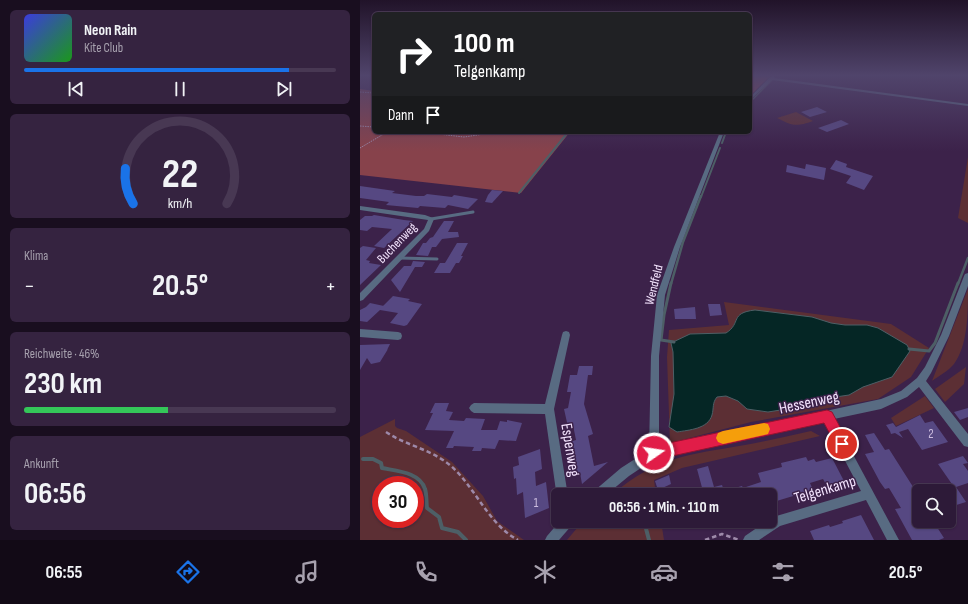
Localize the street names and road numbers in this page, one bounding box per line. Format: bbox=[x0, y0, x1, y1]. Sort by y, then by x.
street label: Buchenweg bbox=[374, 219, 420, 267]
street label: Wendfeld bbox=[641, 263, 667, 307]
street label: Hessenweg bbox=[777, 387, 841, 419]
street label: Espenweg bbox=[556, 422, 584, 478]
street label: Telgenkamp bbox=[792, 472, 858, 508]

